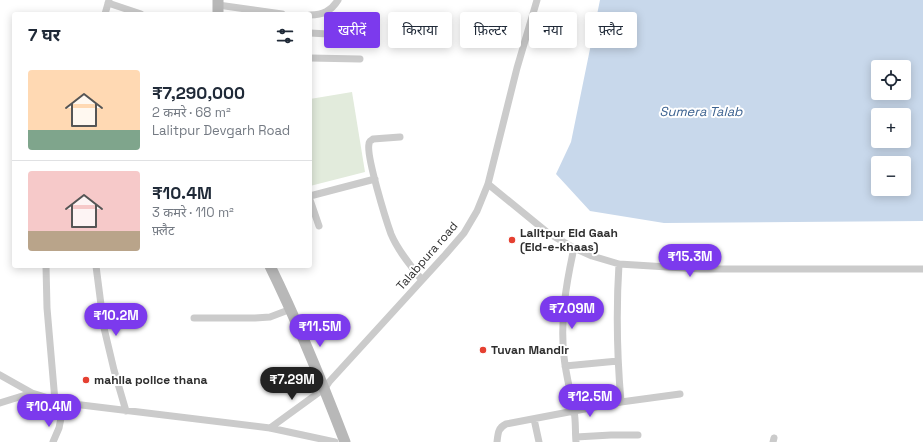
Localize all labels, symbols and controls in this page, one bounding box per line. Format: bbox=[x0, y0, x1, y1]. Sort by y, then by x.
chip: खरीदें bbox=[324, 12, 380, 48]
chip: किराया bbox=[388, 12, 452, 48]
chip: फ़िल्टर bbox=[460, 12, 521, 48]
chip: नया bbox=[529, 12, 577, 48]
chip: फ़्लैट bbox=[585, 12, 637, 48]
text: 7 घर bbox=[28, 24, 60, 46]
icon: filters bbox=[274, 25, 296, 47]
map controls bbox=[871, 60, 911, 196]
button: locate bbox=[871, 60, 911, 100]
text: ₹7,290,000 bbox=[152, 82, 245, 104]
icon: home bbox=[60, 86, 108, 134]
water label: Sumera Talab bbox=[660, 103, 743, 120]
text: 2 कमरे · 68 m² bbox=[152, 104, 231, 121]
button: + bbox=[871, 108, 911, 148]
text: Lalitpur Devgarh Road bbox=[152, 122, 290, 139]
button: − bbox=[871, 156, 911, 196]
text: ₹10.4M bbox=[152, 182, 212, 204]
icon: home bbox=[60, 187, 108, 235]
text: 3 कमरे · 110 m² bbox=[152, 204, 234, 221]
street label: Talabpura road bbox=[393, 218, 461, 294]
text: फ़्लैट bbox=[152, 222, 175, 239]
place label: Lalitpur Eid Gaah (Eid-e-khaas) bbox=[520, 225, 618, 255]
marker: Lalitpur Eid Gaah (Eid-e-khaas) bbox=[507, 235, 517, 245]
pin: ₹15.3M bbox=[657, 244, 723, 278]
text: ₹15.3M bbox=[667, 248, 713, 265]
pin: ₹7.09M bbox=[539, 296, 605, 330]
text: ₹7.09M bbox=[549, 300, 595, 317]
pin: ₹10.2M bbox=[83, 303, 149, 337]
text: ₹10.2M bbox=[93, 307, 139, 324]
pin: ₹11.5M bbox=[287, 314, 353, 348]
text: ₹11.5M bbox=[299, 318, 341, 335]
place label: Tuvan Mandir bbox=[491, 342, 569, 358]
marker: Tuvan Mandir bbox=[478, 345, 488, 355]
pin: ₹7.29M bbox=[259, 367, 325, 401]
text: ₹7.29M bbox=[269, 371, 315, 388]
place label: mahila police thana bbox=[94, 372, 208, 388]
marker: mahila police thana bbox=[81, 375, 91, 385]
pin: ₹12.5M bbox=[557, 384, 623, 418]
text: ₹12.5M bbox=[568, 388, 612, 405]
pin: ₹10.4M bbox=[16, 394, 82, 428]
text: ₹10.4M bbox=[26, 398, 72, 415]

